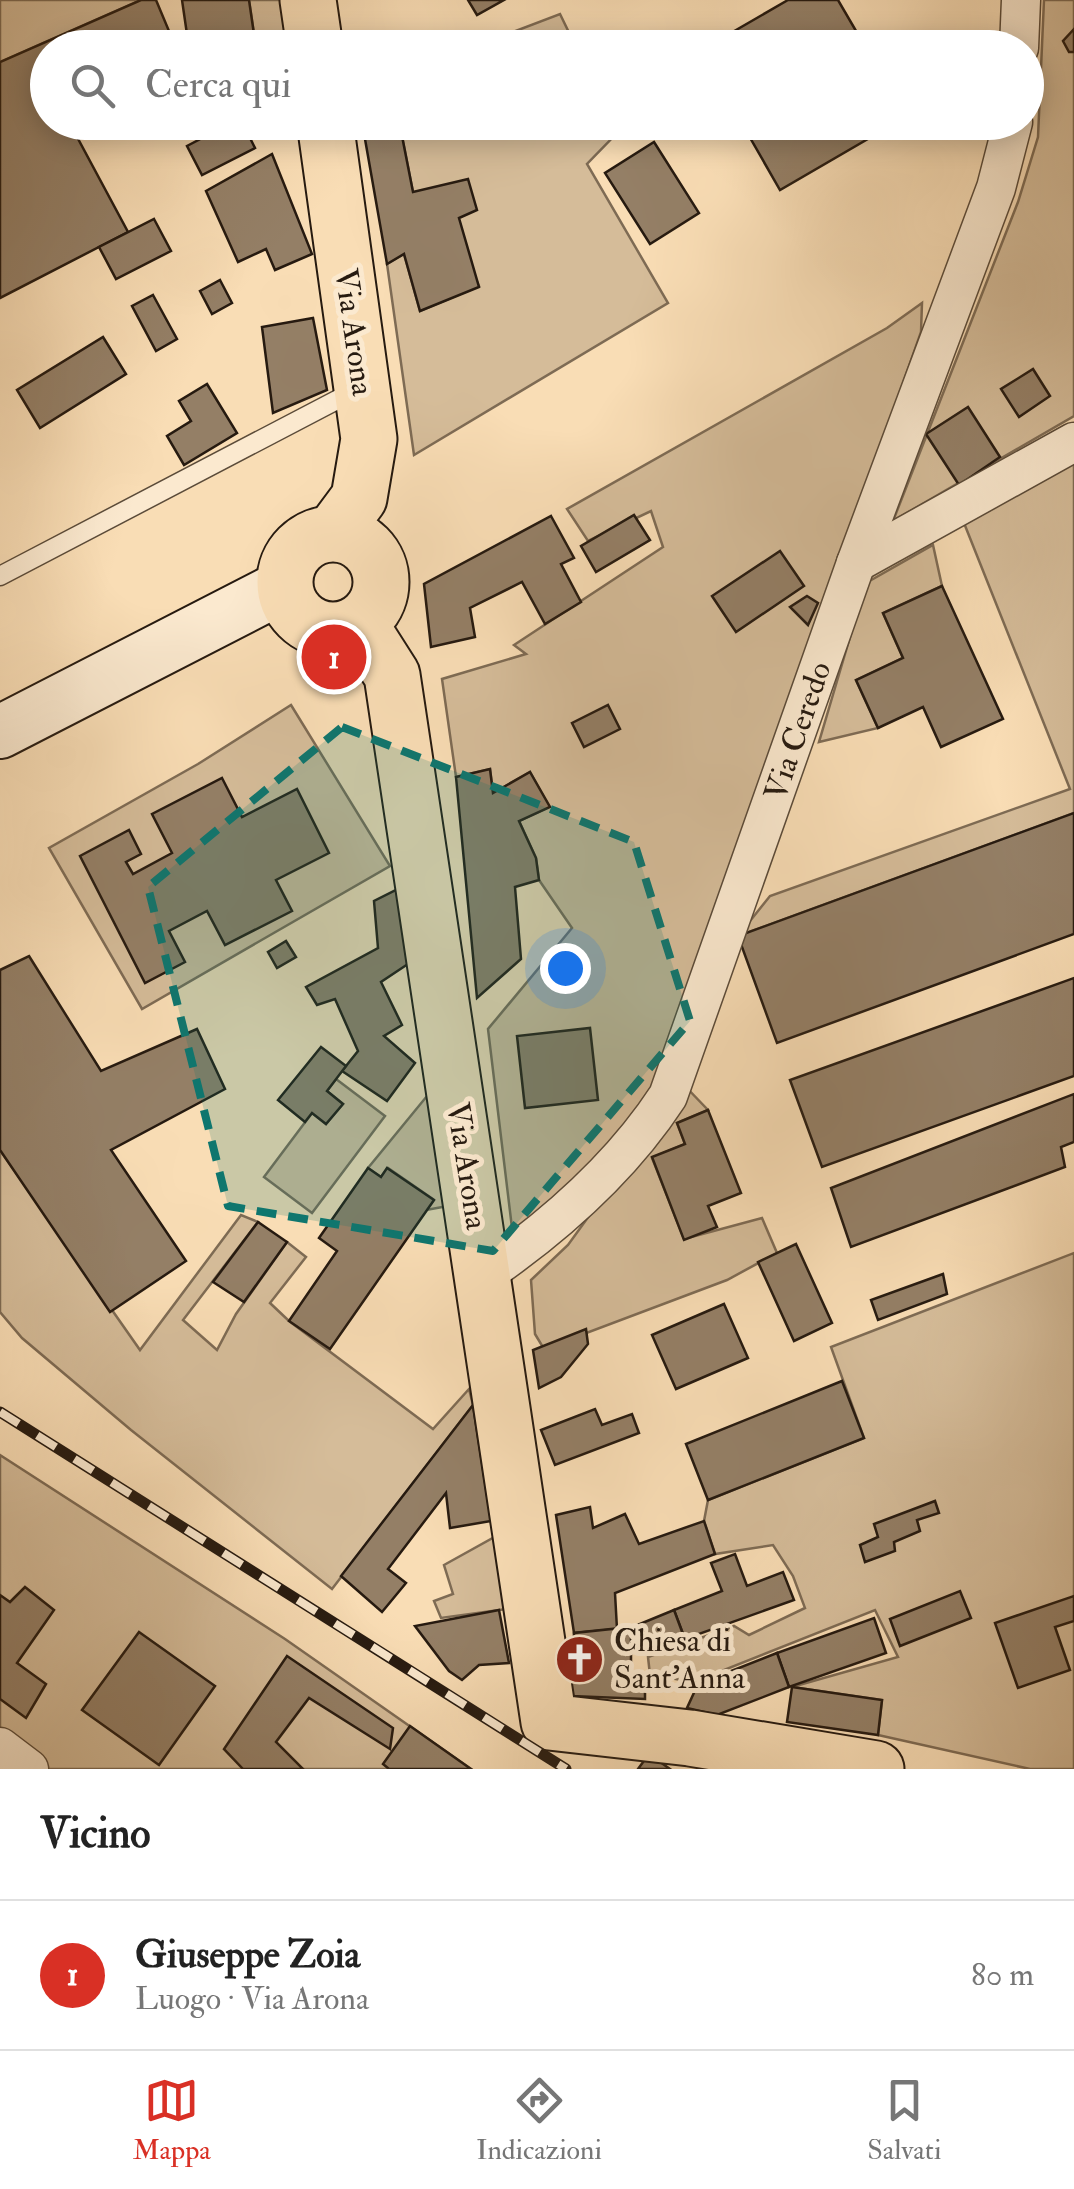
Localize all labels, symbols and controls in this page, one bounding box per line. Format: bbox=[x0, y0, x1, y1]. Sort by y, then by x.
search box bbox=[30, 30, 1044, 140]
icon: search bbox=[65, 58, 120, 113]
text: Cerca qui bbox=[145, 61, 291, 109]
street label: Via Arona bbox=[325, 266, 383, 399]
pin: 1 bbox=[302, 620, 366, 694]
street label: Via Ceredo bbox=[756, 656, 840, 806]
your location bbox=[540, 943, 591, 994]
street label: Via Arona bbox=[437, 1100, 497, 1233]
place label: Chiesa di Sant'Anna bbox=[614, 1621, 746, 1698]
church icon: Chiesa di Sant'Anna bbox=[553, 1633, 605, 1685]
text: Vicino bbox=[40, 1808, 150, 1860]
text: Giuseppe Zoia bbox=[135, 1931, 360, 1979]
text: 1 bbox=[67, 1955, 78, 1995]
text: 80 m bbox=[971, 1955, 1034, 1995]
text: Luogo · Via Arona bbox=[135, 1979, 369, 2019]
tab: Mappa bbox=[133, 2073, 211, 2168]
tab: Indicazioni bbox=[476, 2073, 602, 2168]
tab: Salvati bbox=[867, 2073, 941, 2168]

